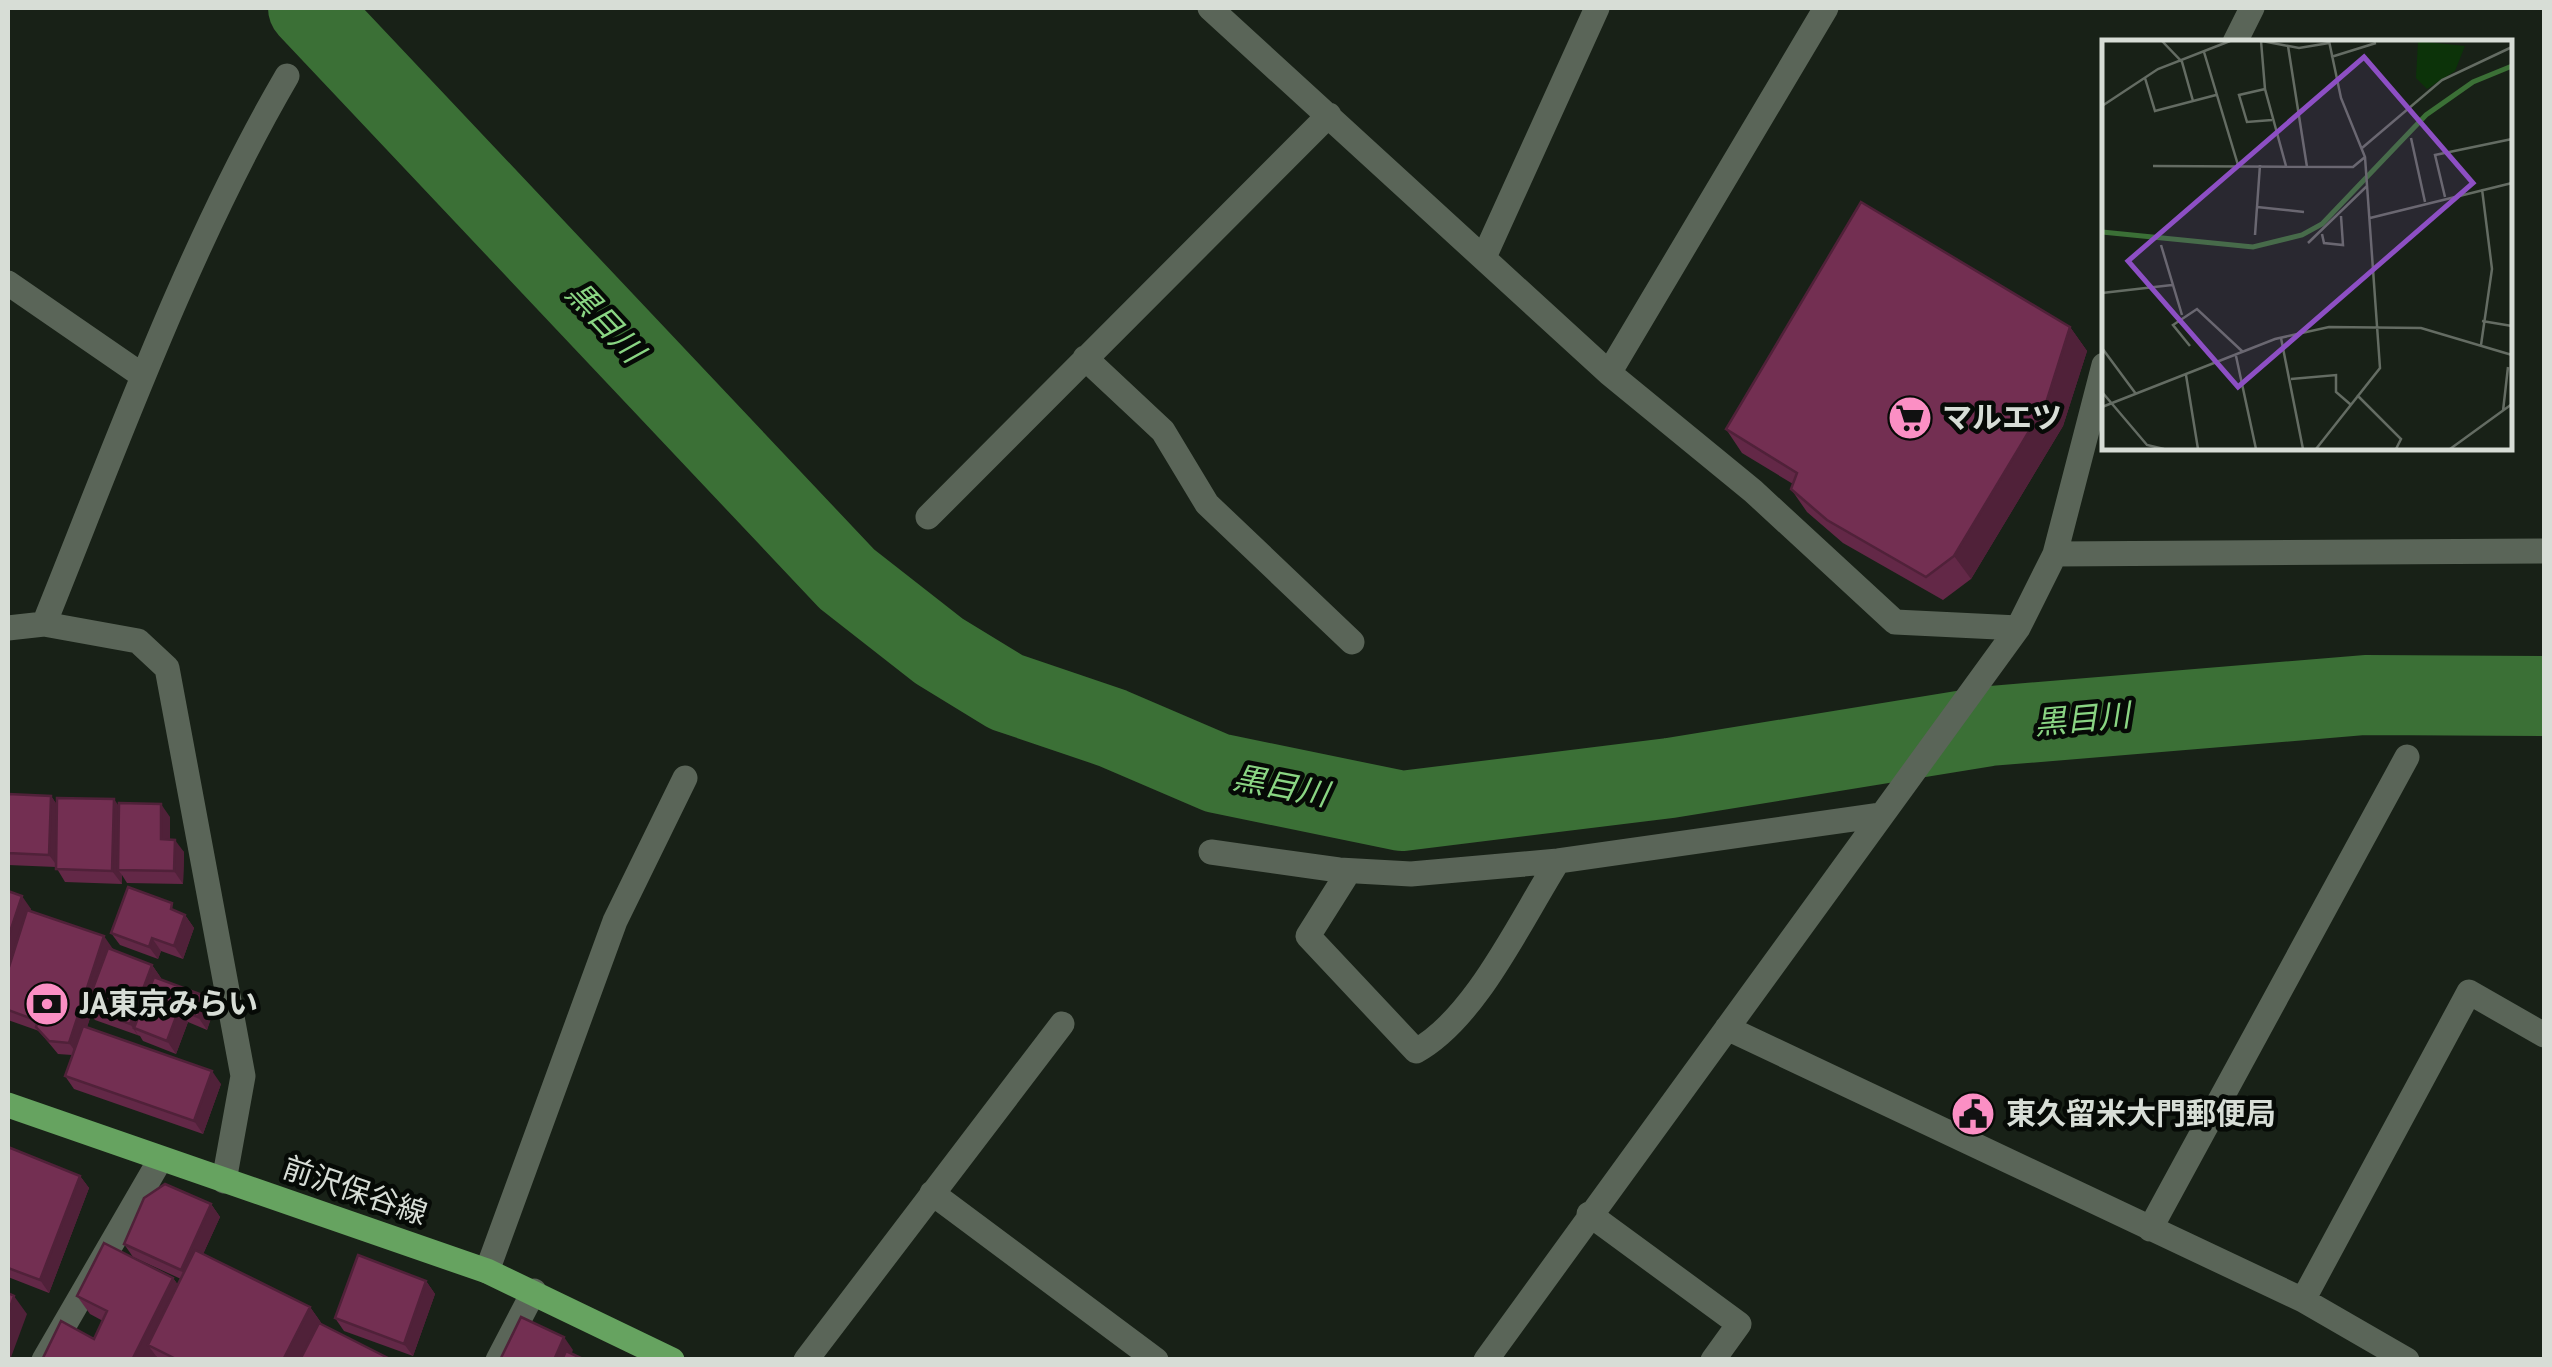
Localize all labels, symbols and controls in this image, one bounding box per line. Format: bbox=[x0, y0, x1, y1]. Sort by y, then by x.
inset map bbox=[2102, 40, 2512, 450]
water label: 黒目川 bbox=[558, 272, 656, 373]
supermarket icon: マルエツ bbox=[1887, 395, 1933, 441]
place label: マルエツ bbox=[1942, 397, 2062, 436]
water label: 黒目川 bbox=[2032, 693, 2135, 743]
water label: 黒目川 bbox=[1230, 755, 1335, 815]
bank icon: JA東京みらい bbox=[24, 981, 70, 1027]
place label: JA東京みらい bbox=[79, 983, 258, 1022]
public building icon: 東久留米大門郵便局 bbox=[1950, 1091, 1996, 1137]
place label: 東久留米大門郵便局 bbox=[2006, 1093, 2276, 1132]
street label: 前沢保谷線 bbox=[278, 1147, 433, 1232]

